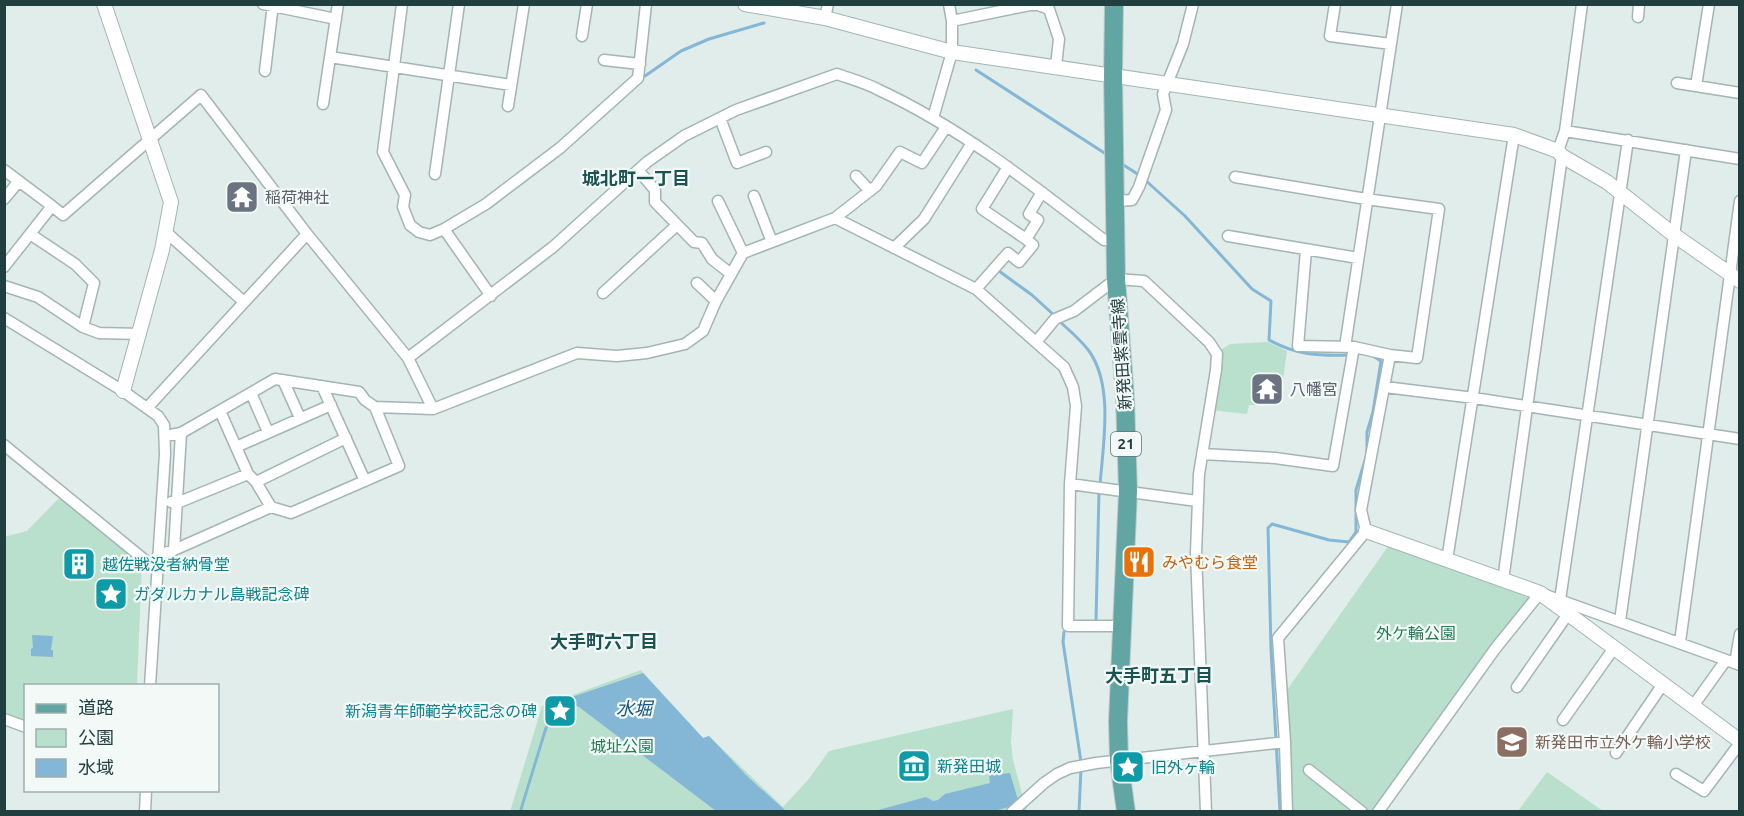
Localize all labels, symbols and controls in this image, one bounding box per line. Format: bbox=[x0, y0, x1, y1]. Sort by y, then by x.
district label: 城北町一丁目 bbox=[582, 168, 690, 188]
temple icon: 稲荷神社 bbox=[224, 179, 260, 215]
place label: 稲荷神社 bbox=[265, 188, 329, 206]
street label: 新発田紫雲寺線 bbox=[1108, 298, 1134, 410]
temple icon: 八幡宮 bbox=[1249, 371, 1285, 407]
place label: 八幡宮 bbox=[1290, 380, 1338, 398]
road number: 21 bbox=[1111, 432, 1141, 456]
restaurant icon: みやむら食堂 bbox=[1121, 544, 1157, 580]
building icon: 越佐戦没者納骨堂 bbox=[61, 546, 97, 582]
place label: みやむら食堂 bbox=[1162, 553, 1258, 571]
place label: 越佐戦没者納骨堂 bbox=[102, 555, 230, 573]
place icon: ガダルカナル島戦記念碑 bbox=[93, 576, 129, 612]
place label: ガダルカナル島戦記念碑 bbox=[134, 585, 310, 603]
park label: 外ケ輪公園 bbox=[1376, 624, 1456, 642]
district label: 大手町六丁目 bbox=[550, 631, 658, 651]
district label: 大手町五丁目 bbox=[1105, 665, 1213, 685]
legend bbox=[24, 684, 219, 792]
place icon: 新潟青年師範学校記念の碑 bbox=[542, 693, 578, 729]
text: 道路 bbox=[78, 697, 114, 717]
water label: 水堀 bbox=[616, 698, 655, 718]
place label: 新潟青年師範学校記念の碑 bbox=[345, 702, 537, 720]
school or university icon: 新発田市立外ケ輪小学校 bbox=[1494, 724, 1530, 760]
text: 公園 bbox=[78, 727, 114, 747]
place label: 新発田市立外ケ輪小学校 bbox=[1535, 733, 1711, 751]
park label: 城址公園 bbox=[590, 737, 654, 755]
museum icon: 新発田城 bbox=[896, 748, 932, 784]
place icon: 旧外ヶ輪 bbox=[1110, 749, 1146, 785]
text: 水域 bbox=[78, 757, 114, 777]
place label: 新発田城 bbox=[937, 757, 1001, 775]
place label: 旧外ヶ輪 bbox=[1151, 758, 1215, 776]

